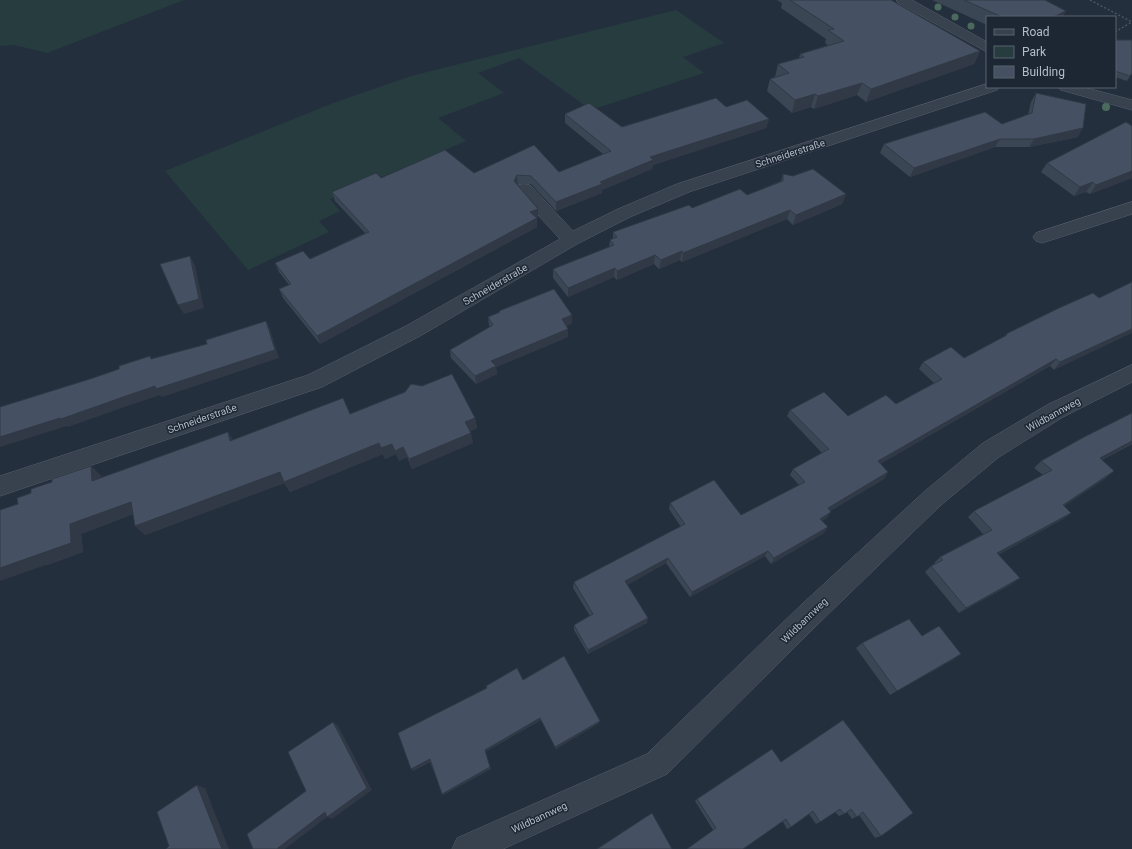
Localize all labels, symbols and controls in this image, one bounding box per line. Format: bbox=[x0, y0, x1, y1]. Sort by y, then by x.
legend bbox=[986, 16, 1116, 88]
text: Road bbox=[1022, 25, 1050, 39]
text: Park bbox=[1022, 45, 1047, 59]
text: Building bbox=[1022, 65, 1065, 79]
street label: Schneiderstraße bbox=[754, 137, 826, 170]
street label: Schneiderstraße bbox=[461, 262, 529, 307]
street label: Wildbannweg bbox=[1024, 395, 1082, 434]
street label: Schneiderstraße bbox=[166, 401, 238, 435]
street label: Wildbannweg bbox=[779, 596, 830, 645]
street label: Wildbannweg bbox=[510, 800, 569, 835]

